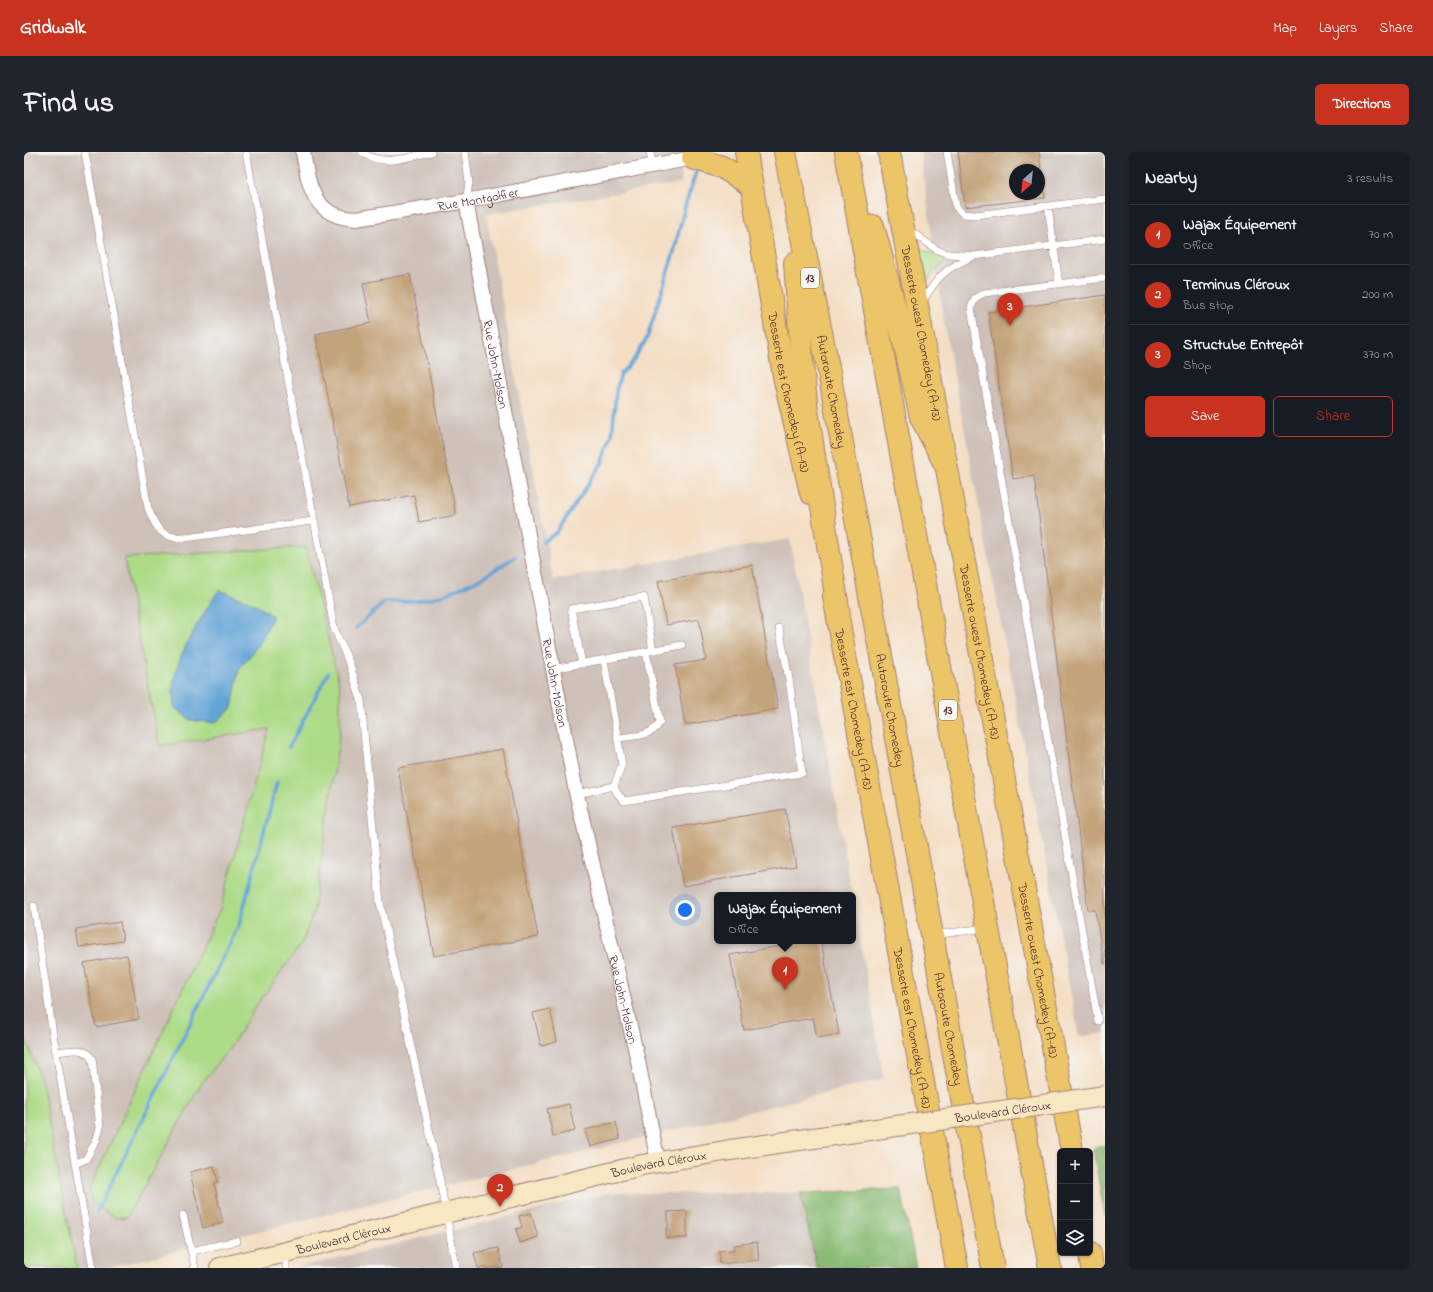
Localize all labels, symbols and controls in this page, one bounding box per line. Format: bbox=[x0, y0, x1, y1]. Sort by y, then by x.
text: Gridwalk bbox=[20, 15, 86, 42]
text: Map bbox=[1273, 18, 1297, 39]
text: Layers bbox=[1319, 18, 1357, 39]
text: Share bbox=[1379, 18, 1413, 39]
text: Find us bbox=[24, 84, 114, 125]
button: Directions bbox=[1315, 84, 1409, 125]
north arrow bbox=[1009, 164, 1045, 200]
text: Nearby bbox=[1145, 166, 1197, 191]
text: 3 results bbox=[1347, 169, 1393, 188]
street label: Rue Montgolfier bbox=[436, 183, 521, 217]
text: Wajax Équipement bbox=[1183, 214, 1297, 236]
text: 1 bbox=[1156, 225, 1160, 244]
text: 70 m bbox=[1369, 225, 1393, 244]
text: Office bbox=[1183, 236, 1213, 255]
street label: Desserte ouest Chomedey (A-13) bbox=[895, 243, 946, 422]
road number: 13 bbox=[801, 268, 819, 288]
text: Terminus Cléroux bbox=[1183, 274, 1290, 296]
text: 2 bbox=[1155, 285, 1161, 304]
text: 200 m bbox=[1362, 285, 1393, 304]
pin: 3 bbox=[997, 293, 1023, 326]
text: Bus stop bbox=[1183, 296, 1234, 315]
street label: Desserte est Chomedey (A-13) bbox=[762, 310, 814, 475]
street label: Rue John-Molson bbox=[477, 318, 512, 411]
street label: Autoroute Chomedey bbox=[811, 334, 851, 450]
text: Structube Entrepôt bbox=[1183, 334, 1303, 356]
text: 3 bbox=[1155, 345, 1161, 364]
text: 370 m bbox=[1363, 345, 1393, 364]
text: Shop bbox=[1183, 356, 1211, 375]
button: Save bbox=[1145, 396, 1265, 437]
button: Share bbox=[1273, 396, 1393, 437]
street label: Desserte ouest Chomedey (A-13) bbox=[954, 562, 1004, 741]
street label: Desserte est Chomedey (A-13) bbox=[829, 626, 877, 792]
street label: Rue John-Molson bbox=[537, 637, 572, 729]
street label: Autoroute Chomedey bbox=[870, 652, 909, 769]
road number: 13 bbox=[939, 700, 957, 720]
street label: Desserte ouest Chomedey (A-13) bbox=[1012, 881, 1063, 1060]
popup bbox=[714, 892, 856, 944]
text: Wajax Équipement bbox=[728, 898, 842, 920]
your location bbox=[675, 900, 695, 920]
text: Office bbox=[728, 920, 758, 939]
street label: Desserte est Chomedey (A-13) bbox=[887, 945, 936, 1110]
street label: Rue John-Molson bbox=[603, 954, 642, 1046]
pin: 1 bbox=[772, 957, 798, 990]
street label: Autoroute Chomedey bbox=[928, 971, 967, 1087]
street label: Boulevard Cléroux bbox=[953, 1096, 1052, 1129]
street label: Boulevard Cléroux bbox=[608, 1146, 708, 1183]
map controls bbox=[1057, 1148, 1093, 1256]
button: + bbox=[1057, 1148, 1093, 1184]
pin: 2 bbox=[487, 1174, 513, 1207]
button: − bbox=[1057, 1184, 1093, 1220]
street label: Boulevard Cléroux bbox=[293, 1219, 393, 1260]
button: layers bbox=[1057, 1220, 1093, 1256]

